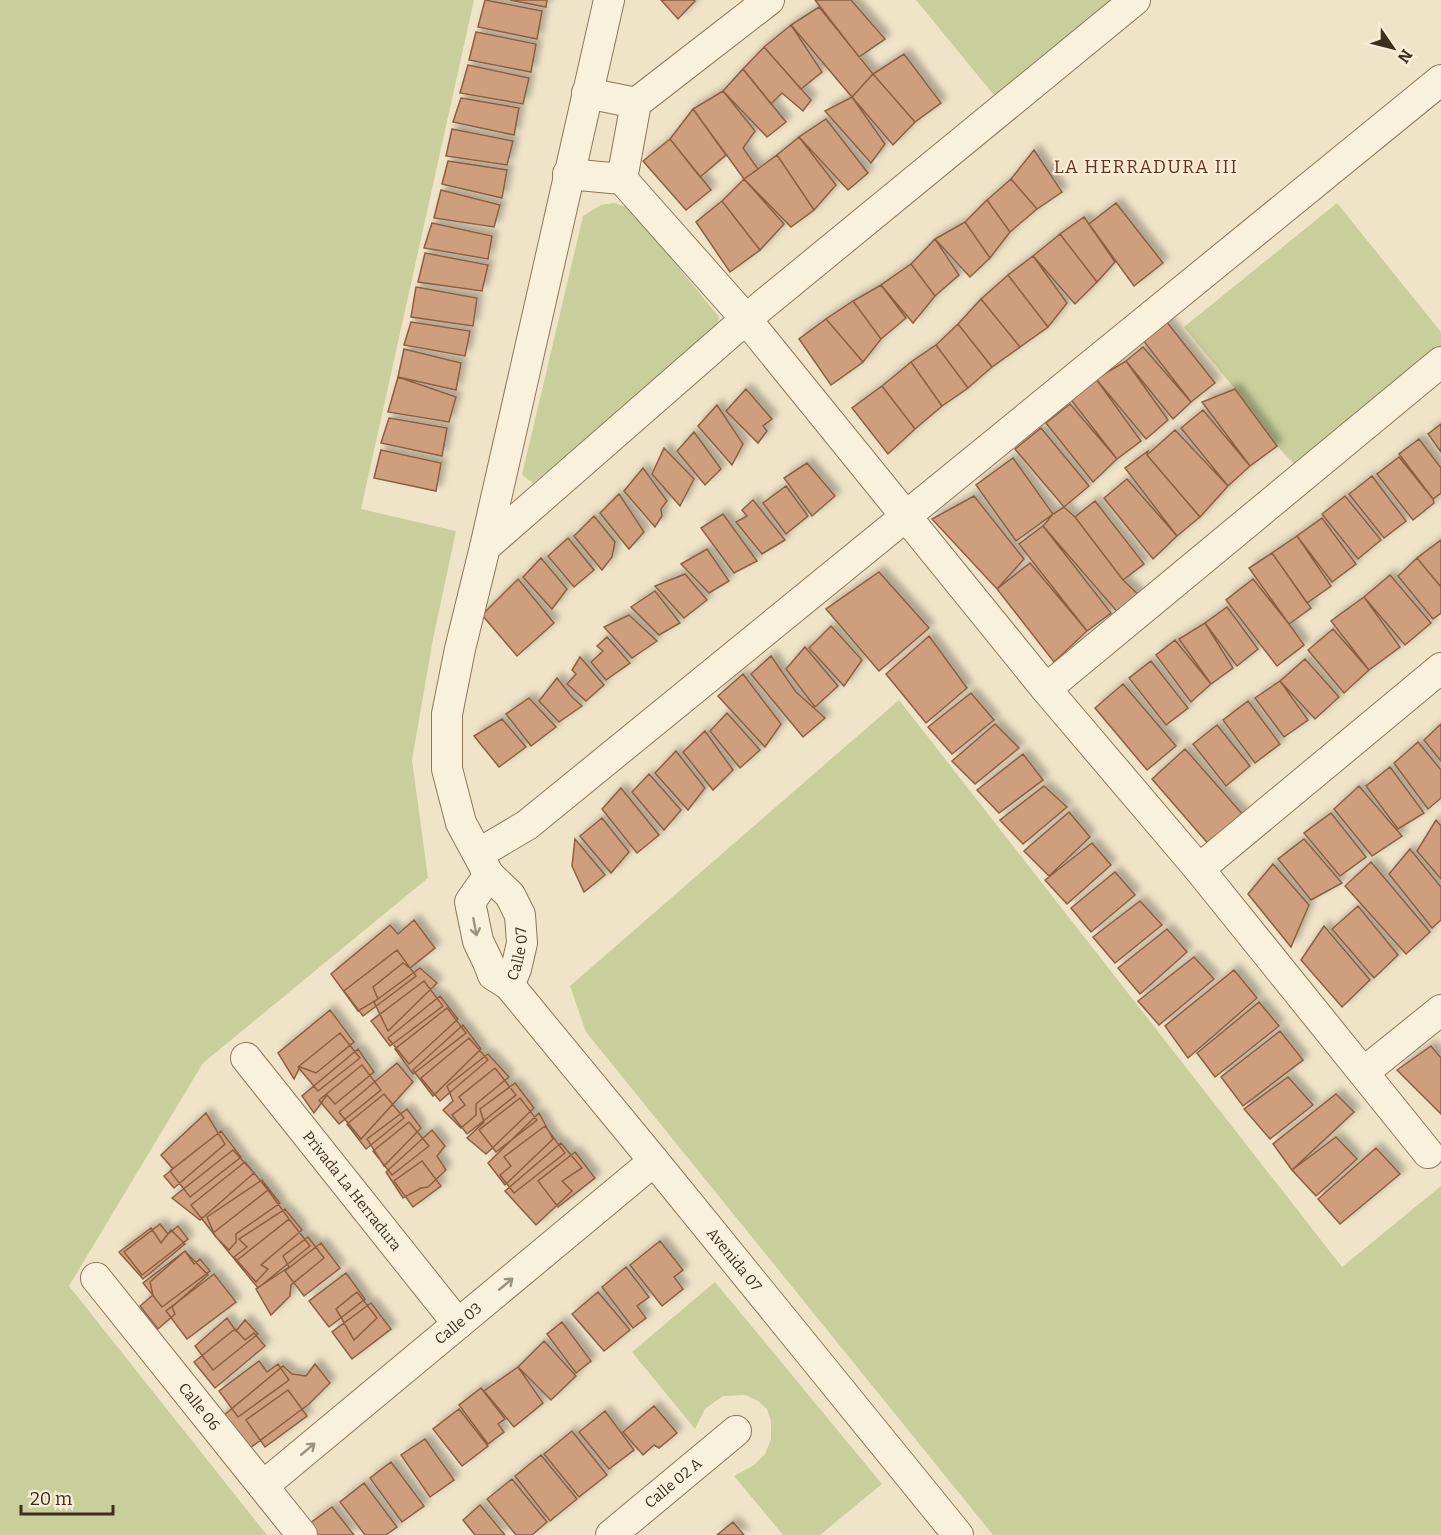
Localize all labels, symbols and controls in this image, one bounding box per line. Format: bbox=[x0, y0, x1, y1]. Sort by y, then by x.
north arrow bbox=[1363, 18, 1423, 78]
text: N bbox=[1394, 46, 1416, 67]
district label: LA HERRADURA III bbox=[1054, 156, 1238, 178]
one-way arrow bbox=[470, 917, 481, 936]
street label: Calle 07 bbox=[503, 926, 531, 983]
street label: Privada La Herradura bbox=[299, 1128, 405, 1254]
street label: Avenida 07 bbox=[703, 1224, 766, 1295]
one-way arrow bbox=[498, 1277, 513, 1291]
street label: Calle 03 bbox=[431, 1299, 485, 1348]
street label: Calle 06 bbox=[175, 1379, 224, 1434]
one-way arrow bbox=[300, 1442, 316, 1455]
street label: Calle 02 A bbox=[641, 1454, 706, 1512]
scale bar bbox=[21, 1478, 112, 1516]
text: 20 m bbox=[30, 1488, 72, 1510]

